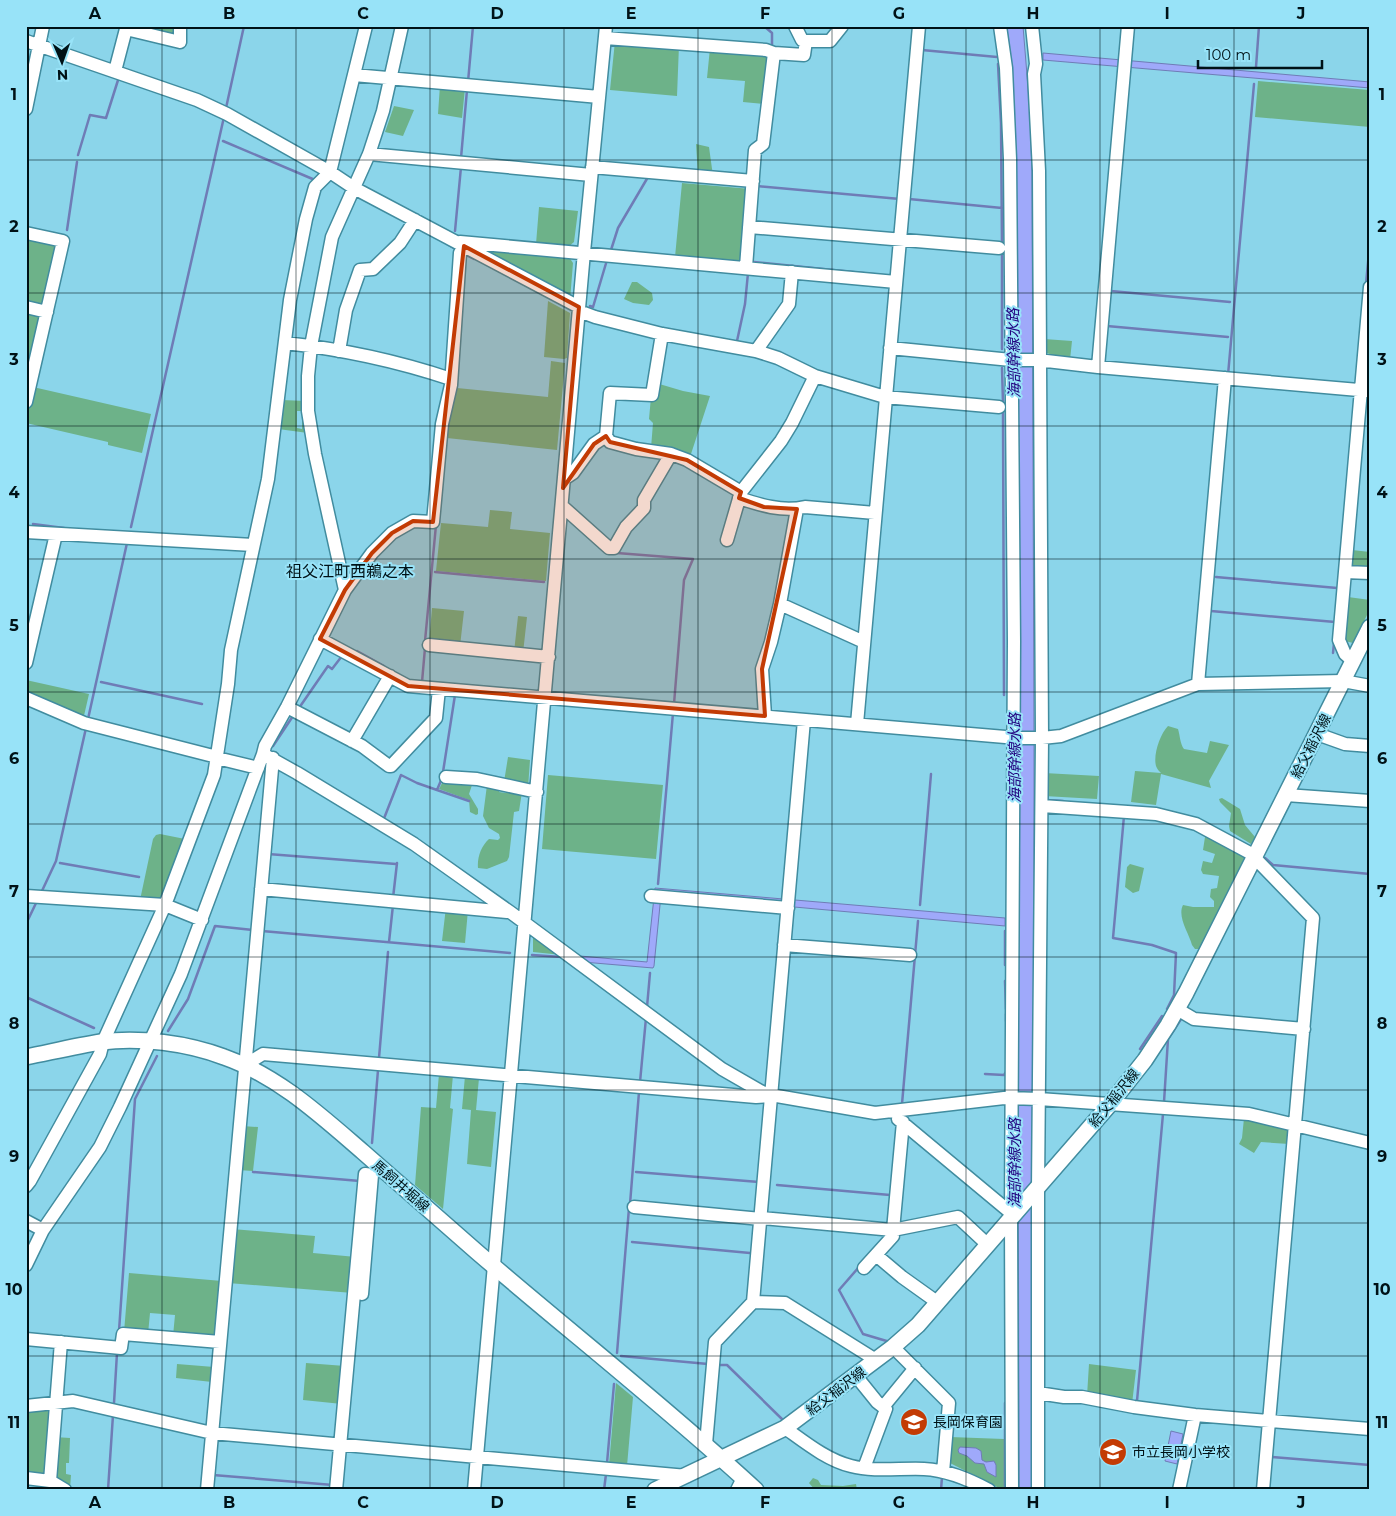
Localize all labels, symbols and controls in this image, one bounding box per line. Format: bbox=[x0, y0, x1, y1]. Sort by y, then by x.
text: A bbox=[88, 4, 102, 23]
text: B bbox=[223, 4, 235, 23]
text: C bbox=[357, 4, 369, 23]
text: D bbox=[490, 4, 504, 23]
text: E bbox=[626, 4, 636, 23]
text: F bbox=[760, 4, 770, 23]
text: G bbox=[893, 4, 905, 23]
text: H bbox=[1027, 4, 1039, 23]
text: I bbox=[1164, 4, 1170, 23]
text: J bbox=[1296, 4, 1305, 23]
north arrow bbox=[38, 38, 88, 88]
scale bar bbox=[1198, 38, 1322, 70]
text: 100 m bbox=[1206, 45, 1251, 64]
text: N bbox=[56, 66, 68, 84]
text: 1 bbox=[11, 85, 17, 104]
text: 1 bbox=[1379, 85, 1385, 104]
text: 2 bbox=[9, 217, 19, 236]
text: 2 bbox=[1377, 217, 1387, 236]
water label: 海部幹線水路 bbox=[1003, 306, 1024, 398]
text: 3 bbox=[8, 350, 19, 369]
text: 3 bbox=[1376, 350, 1387, 369]
text: 4 bbox=[8, 483, 20, 502]
text: 4 bbox=[1376, 483, 1388, 502]
district label: 祖父江町西鵜之本 bbox=[286, 562, 414, 581]
text: 5 bbox=[9, 616, 19, 635]
text: 5 bbox=[1377, 616, 1387, 635]
water label: 海部幹線水路 bbox=[1005, 711, 1024, 803]
street label: 給父稲沢線 bbox=[1287, 711, 1335, 781]
text: 6 bbox=[9, 749, 19, 768]
text: 6 bbox=[1377, 749, 1387, 768]
text: 7 bbox=[9, 882, 19, 901]
text: 7 bbox=[1377, 882, 1387, 901]
text: 8 bbox=[9, 1014, 19, 1033]
text: 8 bbox=[1377, 1014, 1387, 1033]
street label: 給父稲沢線 bbox=[1085, 1065, 1143, 1131]
water label: 海部幹線水路 bbox=[1005, 1116, 1024, 1208]
text: 9 bbox=[9, 1147, 19, 1166]
text: 9 bbox=[1377, 1147, 1387, 1166]
street label: 馬飼井堀線 bbox=[369, 1156, 433, 1216]
text: 10 bbox=[5, 1280, 23, 1299]
text: 10 bbox=[1373, 1280, 1391, 1299]
street label: 給父稲沢線 bbox=[803, 1363, 869, 1419]
school or university icon: 長岡保育園 bbox=[899, 1407, 929, 1437]
text: 11 bbox=[8, 1413, 20, 1432]
place label: 長岡保育園 bbox=[933, 1413, 1003, 1431]
text: 11 bbox=[1376, 1413, 1388, 1432]
school or university icon: 市立長岡小学校 bbox=[1098, 1437, 1128, 1467]
place label: 市立長岡小学校 bbox=[1132, 1443, 1230, 1461]
text: A bbox=[88, 1493, 102, 1512]
text: B bbox=[223, 1493, 235, 1512]
text: C bbox=[357, 1493, 369, 1512]
text: D bbox=[490, 1493, 504, 1512]
text: E bbox=[626, 1493, 636, 1512]
text: F bbox=[760, 1493, 770, 1512]
text: G bbox=[893, 1493, 905, 1512]
text: H bbox=[1027, 1493, 1039, 1512]
text: I bbox=[1164, 1493, 1170, 1512]
text: J bbox=[1296, 1493, 1305, 1512]

